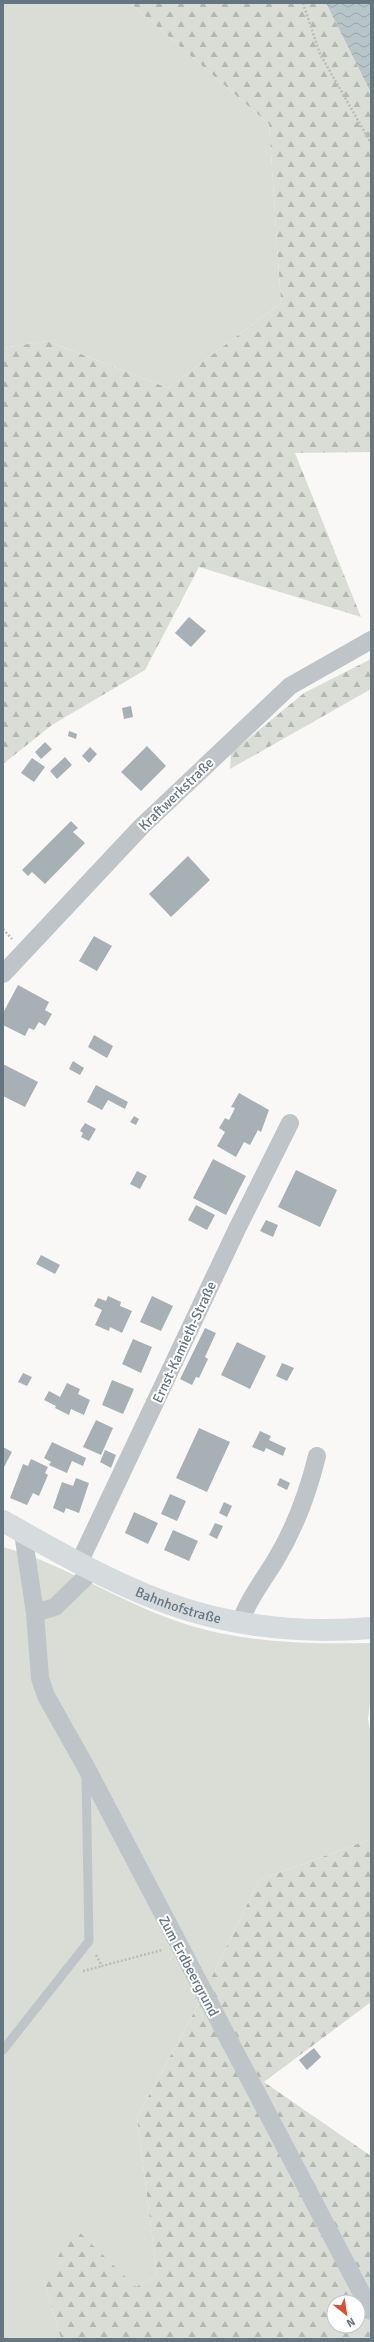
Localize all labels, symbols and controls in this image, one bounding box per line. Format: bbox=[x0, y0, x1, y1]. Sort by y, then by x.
street label: Kraftwerkstraße bbox=[135, 754, 217, 834]
street label: Ernst-Kamieth-Straße bbox=[149, 1279, 220, 1406]
street label: Bahnhofstraße bbox=[133, 1583, 223, 1627]
street label: Zum Erdbeergrund bbox=[155, 1913, 222, 2019]
north arrow bbox=[326, 2294, 366, 2334]
text: N bbox=[344, 2315, 357, 2330]

